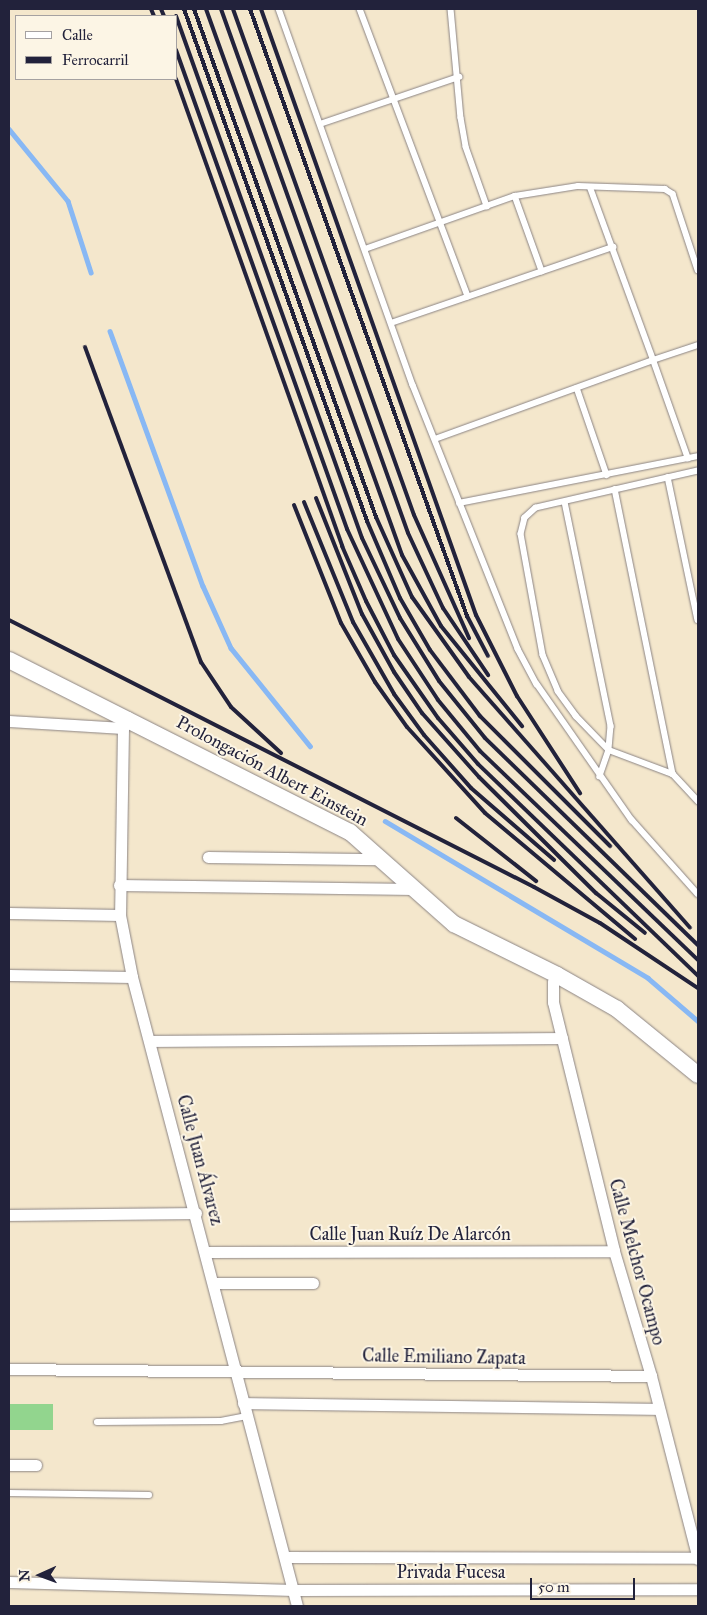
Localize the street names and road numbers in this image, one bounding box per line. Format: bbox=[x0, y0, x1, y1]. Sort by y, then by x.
street label: Prolongación Albert Einstein bbox=[172, 711, 372, 831]
street label: Calle Juan Álvarez bbox=[172, 1092, 228, 1228]
street label: Calle Melchor Ocampo bbox=[604, 1177, 670, 1347]
street label: Calle Juan Ruíz De Alarcón bbox=[309, 1223, 511, 1245]
street label: Calle Emiliano Zapata bbox=[362, 1345, 526, 1369]
street label: Privada Fucesa bbox=[397, 1561, 505, 1583]

